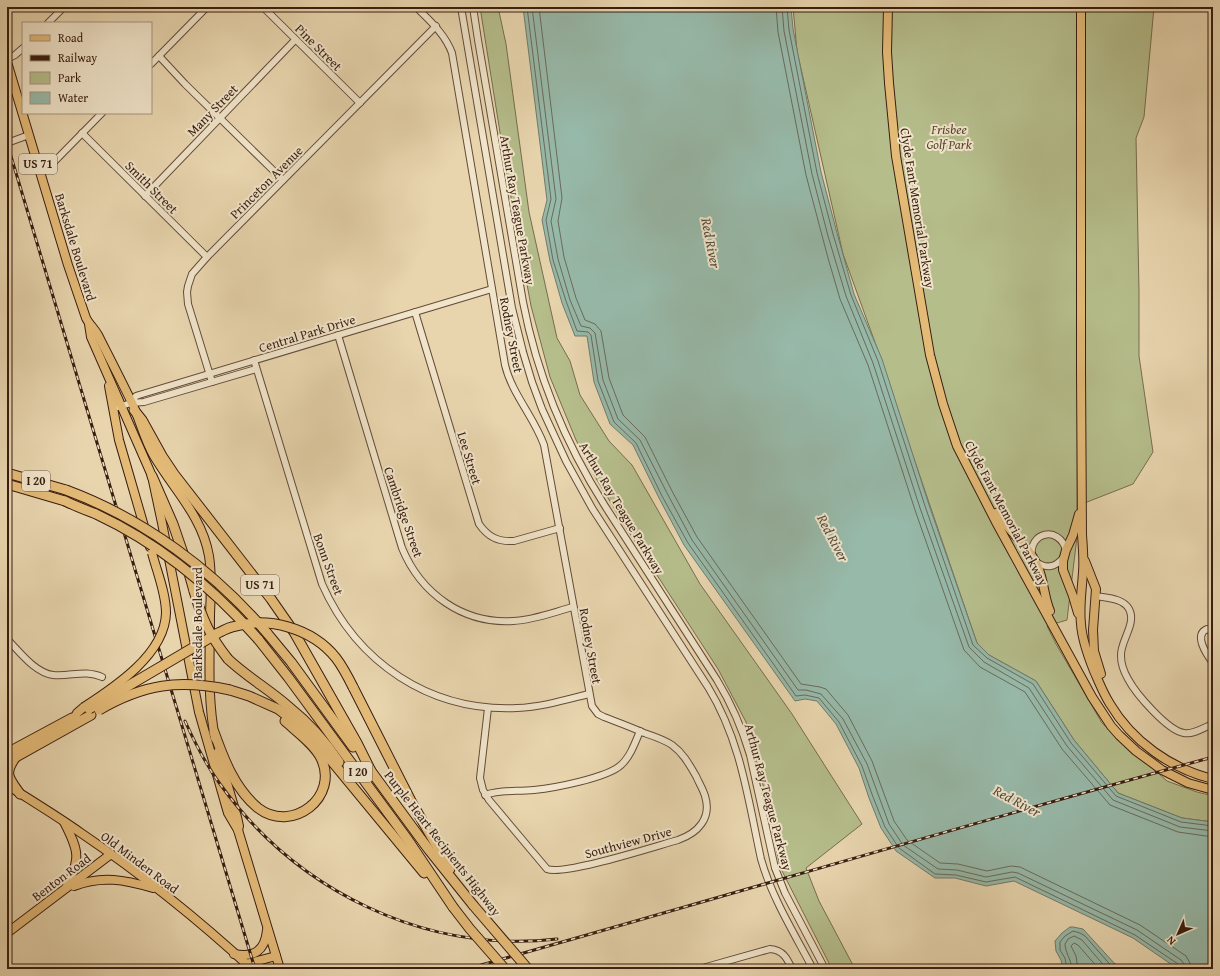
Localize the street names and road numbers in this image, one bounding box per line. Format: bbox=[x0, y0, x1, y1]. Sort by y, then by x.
street label: Pine Street bbox=[291, 19, 347, 75]
street label: Many Street bbox=[182, 80, 243, 141]
street label: Clyde Fant Memorial Parkway bbox=[895, 126, 940, 290]
street label: Arthur Ray Teague Parkway bbox=[495, 134, 540, 287]
street label: Princeton Avenue bbox=[226, 142, 307, 223]
road number: US 71 bbox=[19, 154, 57, 174]
street label: Smith Street bbox=[121, 157, 183, 218]
street label: Barksdale Boulevard bbox=[50, 191, 101, 303]
street label: Rodney Street bbox=[495, 296, 528, 375]
street label: Central Park Drive bbox=[257, 310, 358, 357]
street label: Lee Street bbox=[452, 429, 487, 487]
street label: Clyde Fant Memorial Parkway bbox=[960, 437, 1053, 590]
street label: Arthur Ray Teague Parkway bbox=[574, 438, 669, 579]
street label: Cambridge Street bbox=[379, 464, 428, 560]
road number: I 20 bbox=[22, 471, 50, 491]
street label: Bonn Street bbox=[309, 531, 349, 598]
street label: Barksdale Boulevard bbox=[188, 567, 207, 679]
road number: US 71 bbox=[241, 575, 279, 595]
street label: Rodney Street bbox=[574, 607, 607, 686]
street label: Arthur Ray Teague Parkway bbox=[740, 721, 797, 873]
road number: I 20 bbox=[344, 762, 372, 782]
street label: Purple Heart Recipients Highway bbox=[380, 767, 506, 921]
street label: Southview Drive bbox=[582, 822, 674, 863]
street label: Old Minden Road bbox=[97, 827, 183, 898]
street label: Benton Road bbox=[28, 849, 95, 906]

